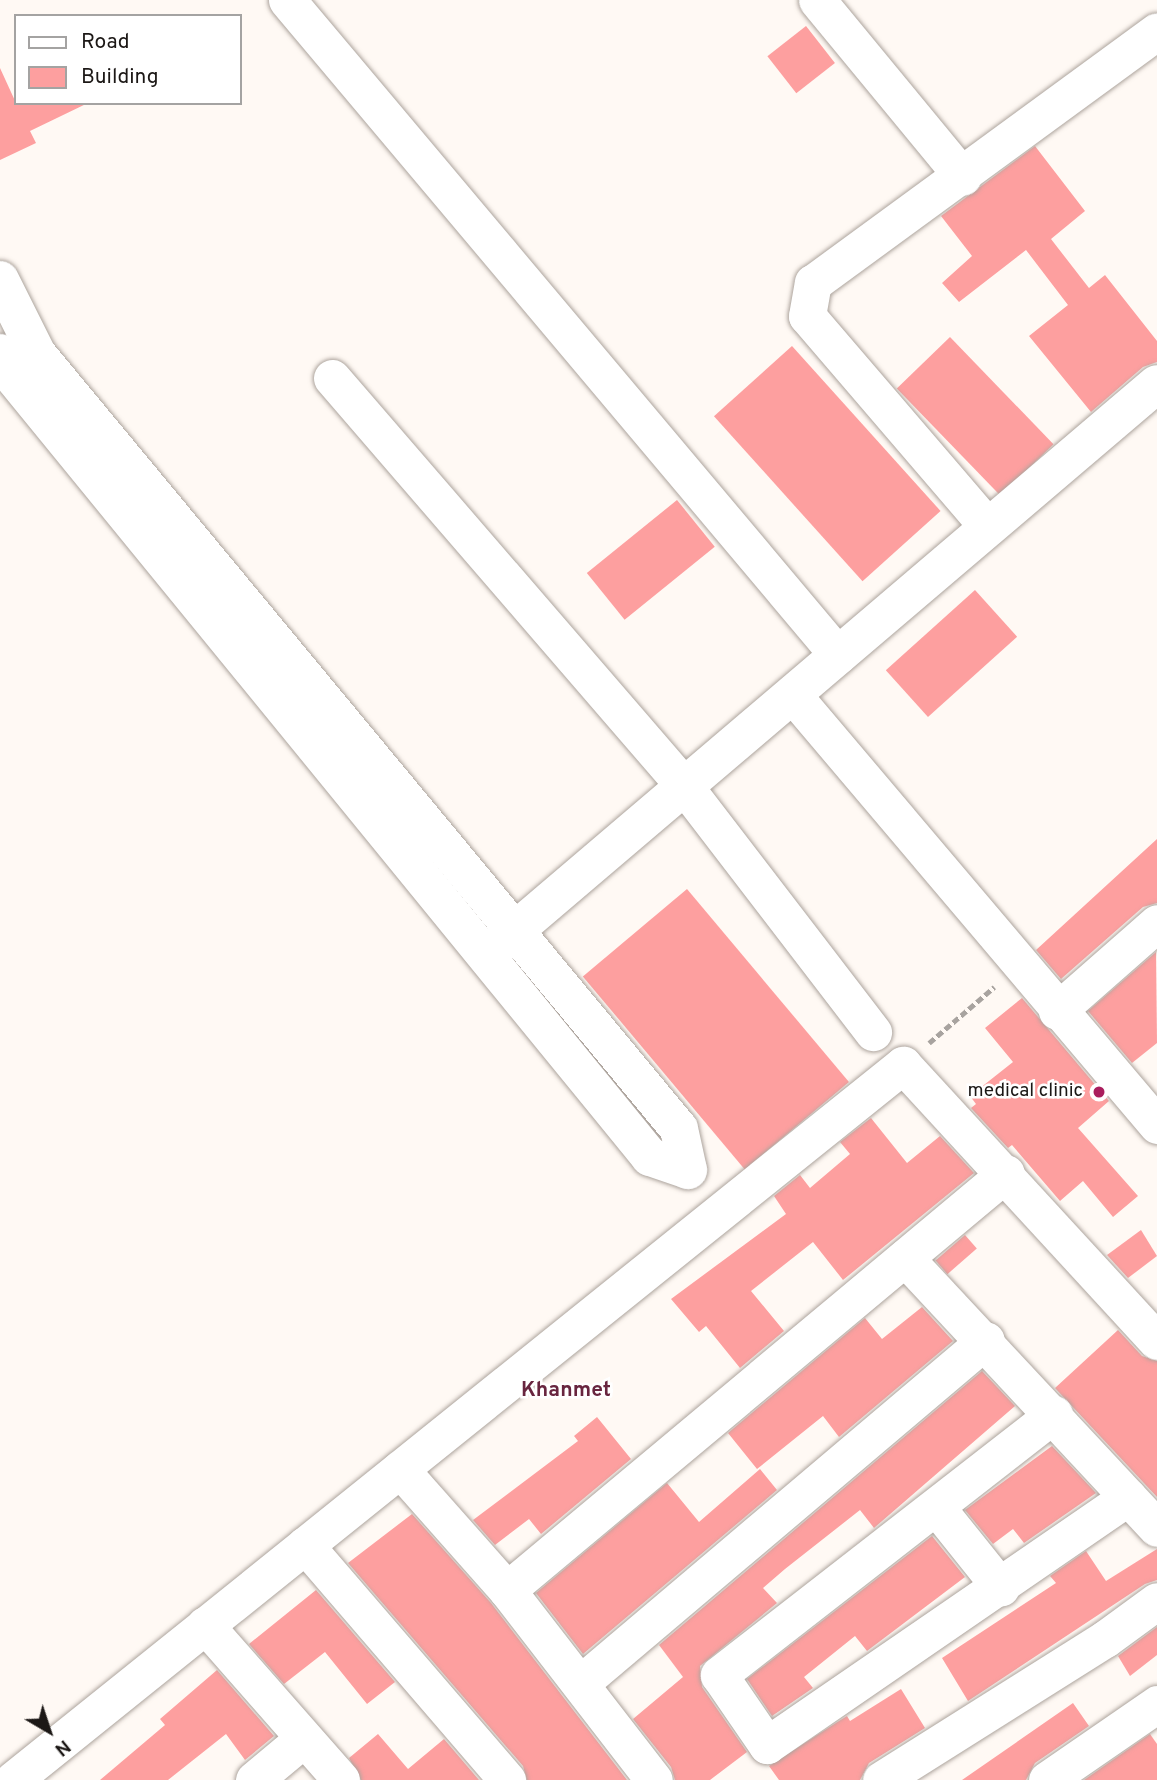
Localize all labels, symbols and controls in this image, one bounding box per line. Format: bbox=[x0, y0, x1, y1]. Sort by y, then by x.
legend bbox=[14, 14, 242, 105]
text: Road bbox=[81, 29, 130, 56]
text: Building bbox=[81, 64, 159, 91]
place label: medical clinic bbox=[967, 1081, 1083, 1103]
marker: medical clinic bbox=[1089, 1082, 1109, 1102]
district label: Khanmet bbox=[521, 1378, 611, 1404]
north arrow bbox=[14, 1696, 84, 1766]
text: N bbox=[49, 1734, 75, 1761]

